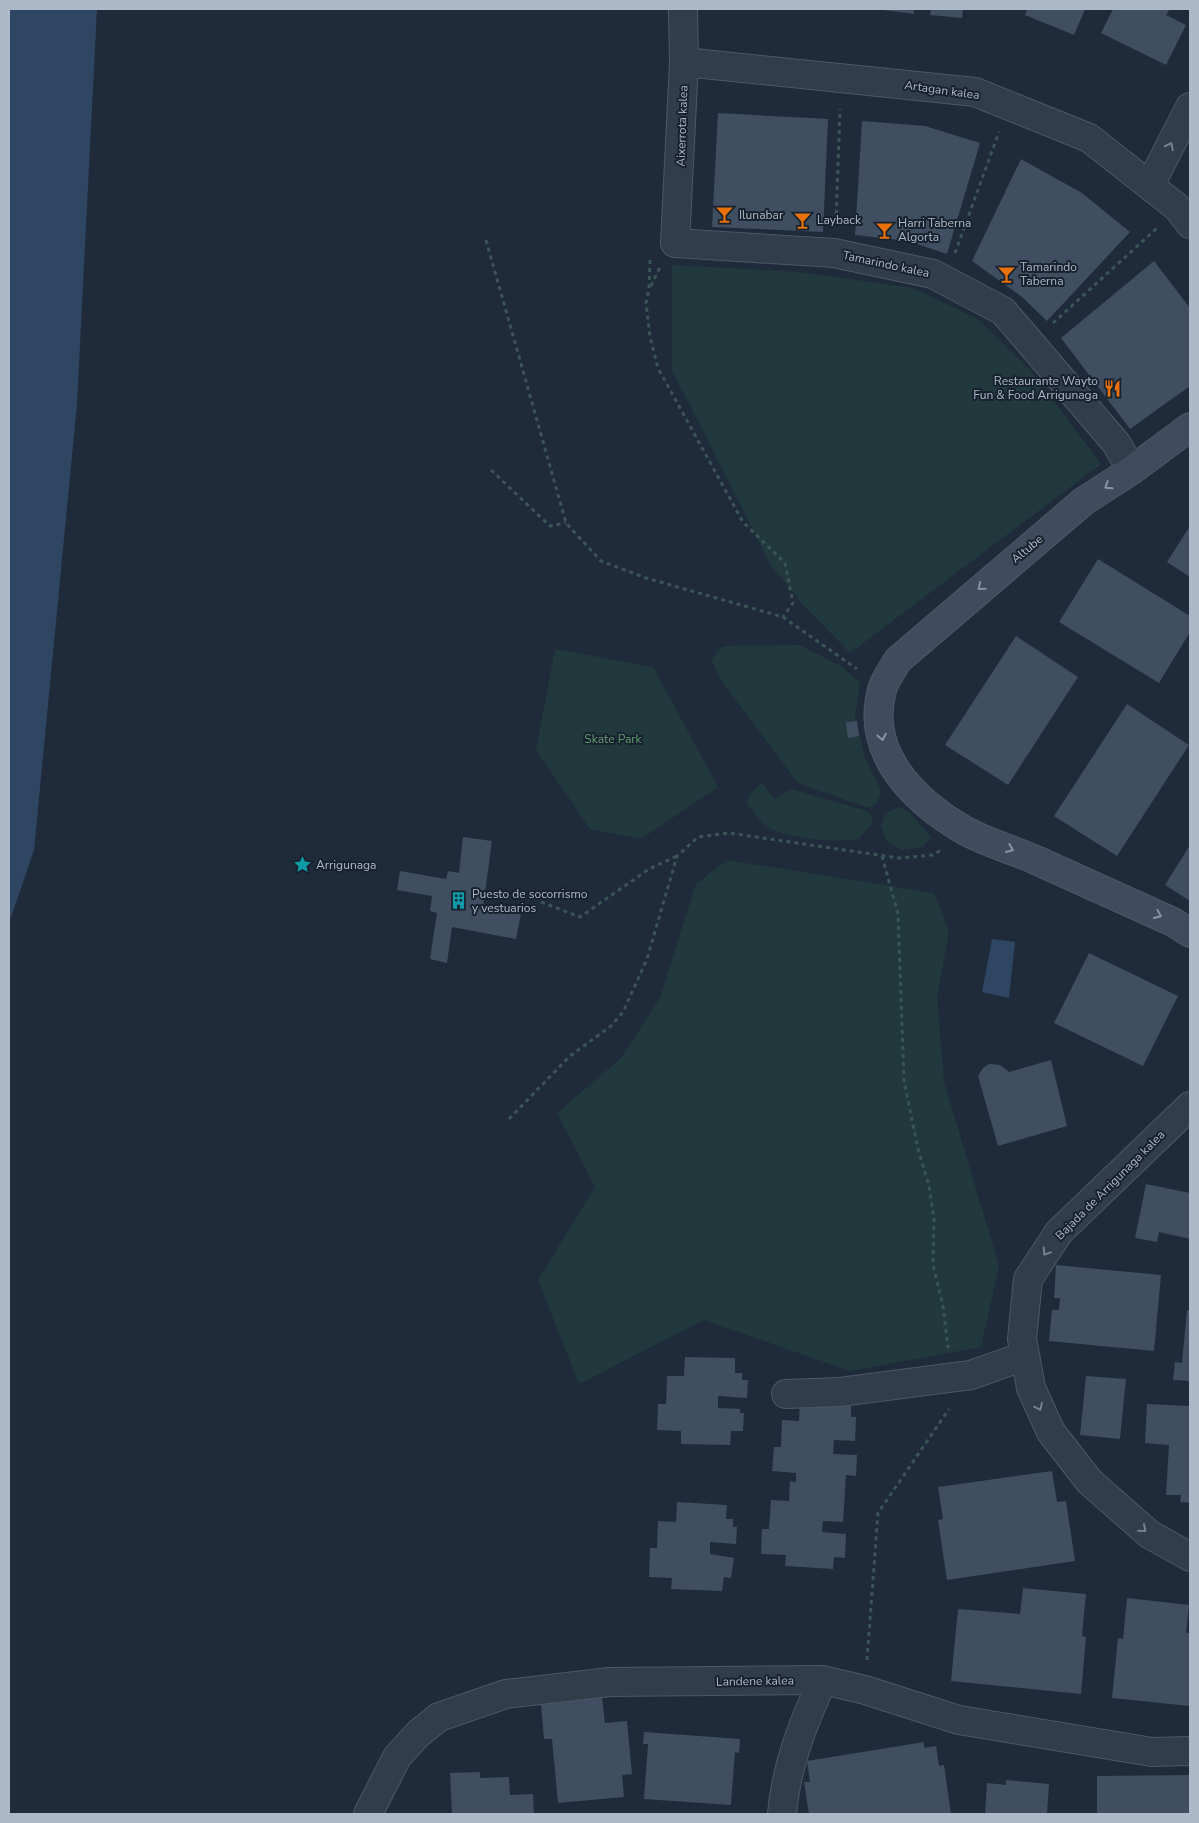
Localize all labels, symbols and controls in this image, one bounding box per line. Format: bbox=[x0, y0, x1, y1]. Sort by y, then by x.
street label: Artagan kalea bbox=[903, 77, 981, 103]
street label: Aixerrota kalea bbox=[673, 85, 691, 167]
one-way arrow bbox=[1164, 142, 1174, 151]
bar icon: Ilunabar bbox=[715, 205, 735, 225]
place label: Ilunabar bbox=[739, 207, 784, 223]
bar icon: Layback bbox=[793, 210, 813, 230]
place label: Layback bbox=[817, 212, 862, 228]
place label: Harri Taberna Algorta bbox=[898, 215, 971, 245]
bar icon: Harri Taberna Algorta bbox=[874, 220, 894, 240]
street label: Tamarindo kalea bbox=[841, 247, 931, 281]
place label: Tamarindo Taberna bbox=[1020, 259, 1077, 289]
bar icon: Tamarindo Taberna bbox=[996, 264, 1016, 284]
place label: Restaurante Wayto Fun & Food Arrigunaga bbox=[973, 373, 1098, 403]
restaurant icon: Restaurante Wayto Fun & Food Arrigunaga bbox=[1102, 378, 1122, 398]
one-way arrow bbox=[1104, 479, 1113, 489]
street label: Altube bbox=[1008, 531, 1046, 567]
one-way arrow bbox=[978, 582, 987, 590]
park label: Skate Park bbox=[584, 731, 643, 747]
one-way arrow bbox=[876, 733, 886, 741]
one-way arrow bbox=[1005, 843, 1014, 854]
place icon: Arrigunaga bbox=[292, 855, 312, 875]
place label: Arrigunaga bbox=[316, 857, 376, 873]
place label: Puesto de socorrismo y vestuarios bbox=[472, 886, 588, 916]
building icon: Puesto de socorrismo y vestuarios bbox=[448, 891, 468, 911]
one-way arrow bbox=[1153, 909, 1162, 920]
street label: Bajada de Arrigunaga kalea bbox=[1052, 1127, 1168, 1243]
one-way arrow bbox=[1043, 1247, 1052, 1256]
one-way arrow bbox=[1033, 1402, 1044, 1411]
one-way arrow bbox=[1138, 1524, 1147, 1533]
street label: Landene kalea bbox=[716, 1672, 794, 1690]

